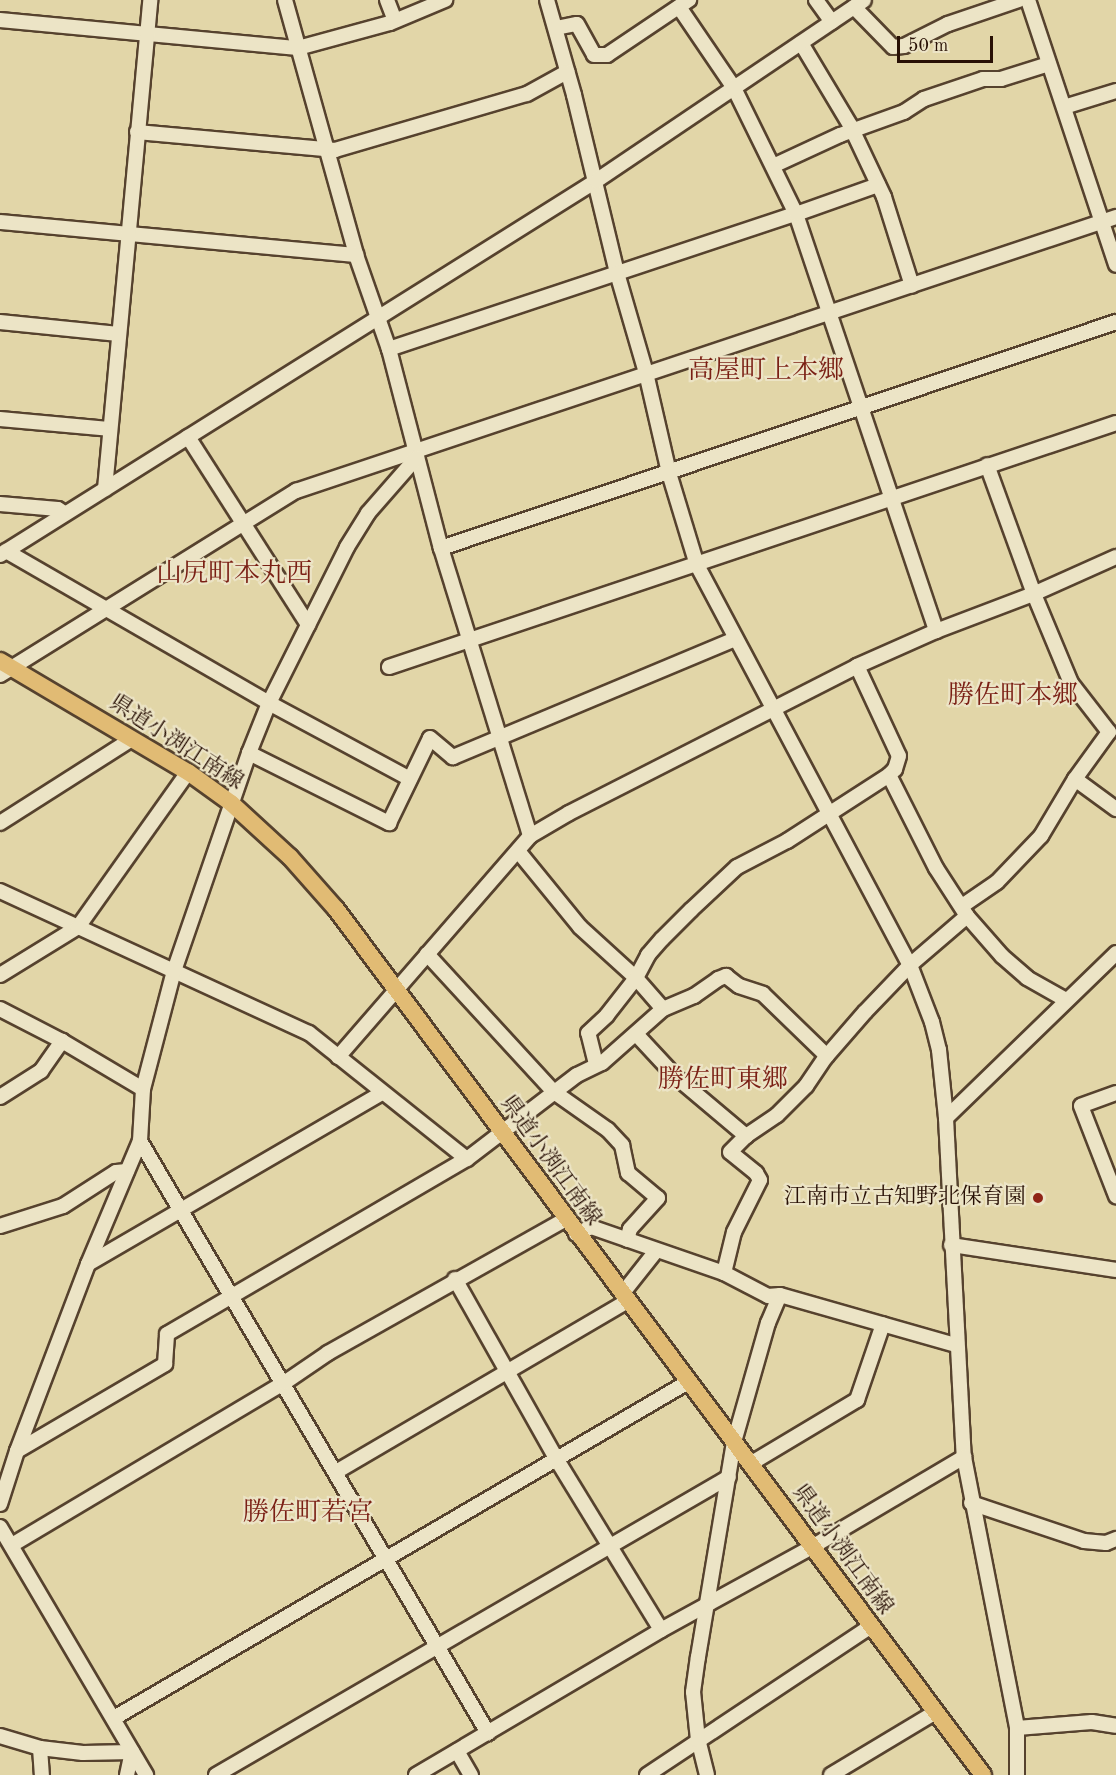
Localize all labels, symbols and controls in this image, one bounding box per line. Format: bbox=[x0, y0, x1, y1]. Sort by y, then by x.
scale bar bbox=[900, 24, 996, 62]
text: 50 m bbox=[908, 37, 948, 55]
district label: 高屋町上本郷 bbox=[688, 356, 844, 388]
district label: 山尻町本丸西 bbox=[156, 559, 312, 591]
district label: 勝佐町本郷 bbox=[948, 681, 1078, 713]
street label: 県道小渕江南線 bbox=[104, 690, 248, 796]
district label: 勝佐町東郷 bbox=[658, 1065, 788, 1097]
street label: 県道小渕江南線 bbox=[494, 1091, 606, 1231]
place label: 江南市立古知野北保育園 bbox=[784, 1185, 1026, 1211]
marker: 江南市立古知野北保育園 bbox=[1031, 1191, 1045, 1205]
street label: 県道小渕江南線 bbox=[786, 1480, 898, 1620]
district label: 勝佐町若宮 bbox=[243, 1498, 373, 1530]

